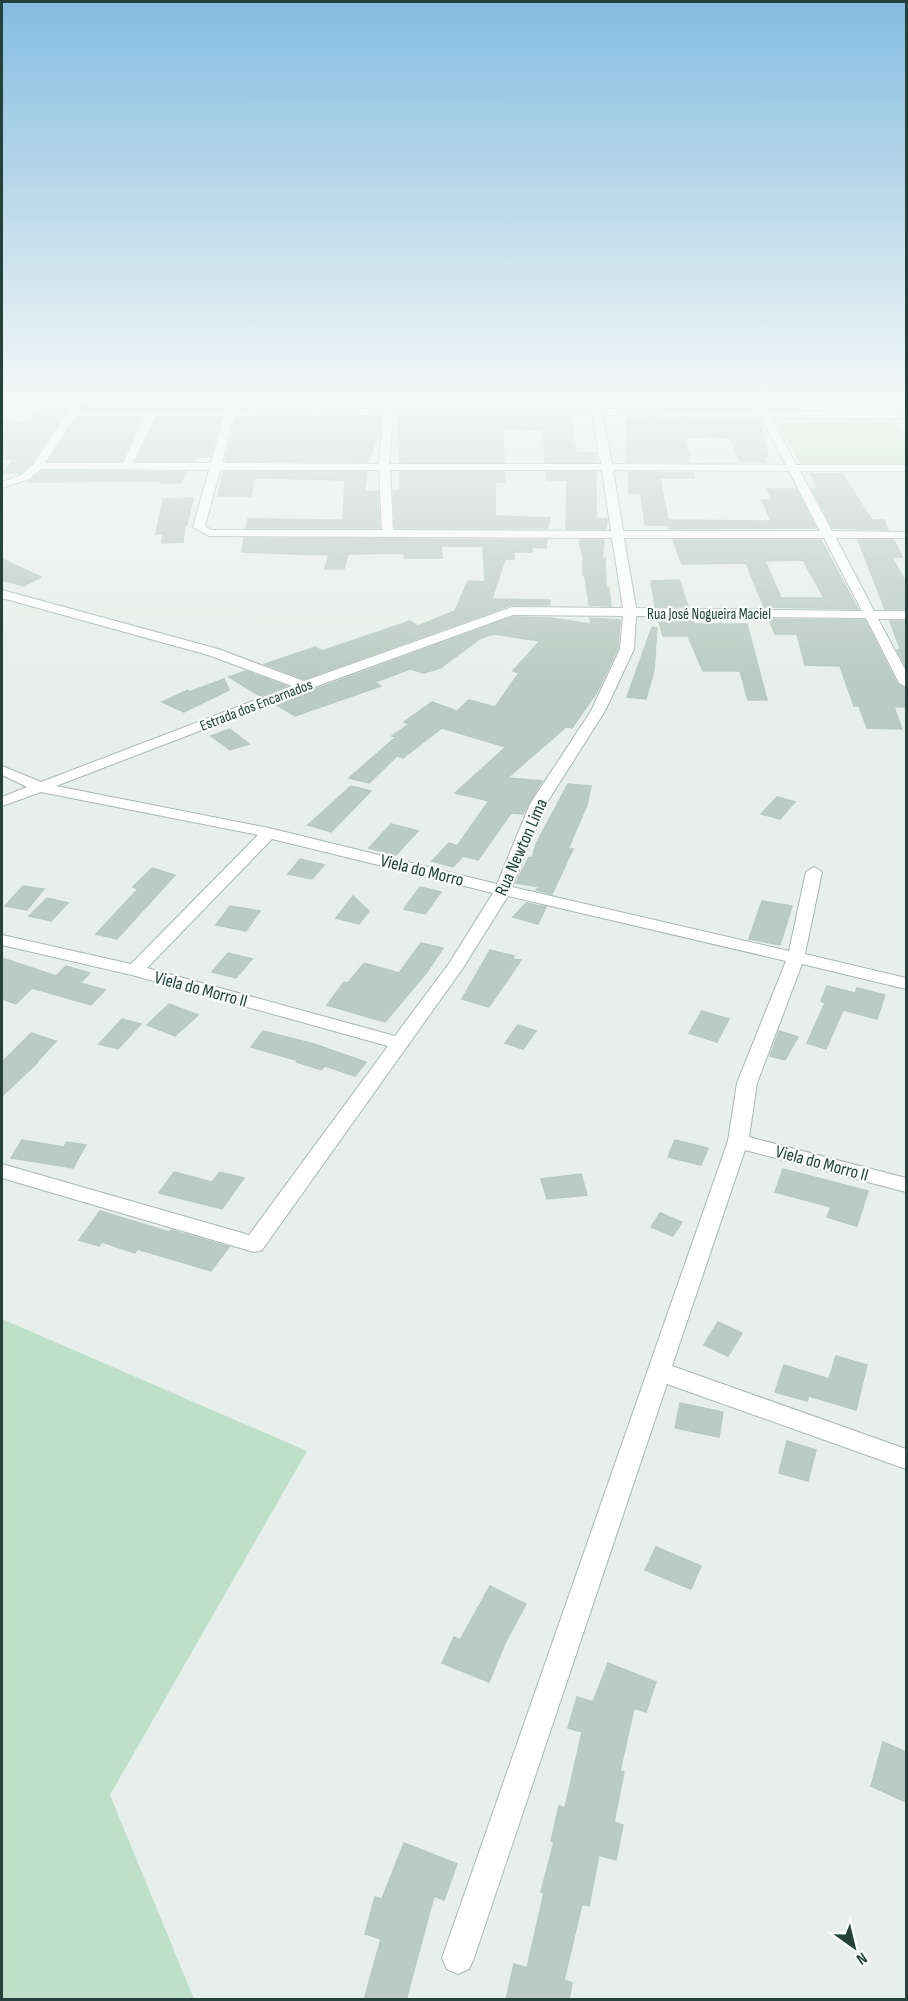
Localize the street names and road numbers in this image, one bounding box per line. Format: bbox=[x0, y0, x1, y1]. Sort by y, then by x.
street label: Rua José Nogueira Maciel bbox=[647, 605, 771, 624]
street label: Estrada dos Encarnados bbox=[197, 675, 315, 736]
street label: Rua Newton Lima bbox=[491, 795, 552, 899]
street label: Viela do Morro bbox=[378, 850, 466, 891]
street label: Viela do Morro II bbox=[152, 967, 250, 1012]
street label: Viela do Morro II bbox=[773, 1141, 871, 1186]

